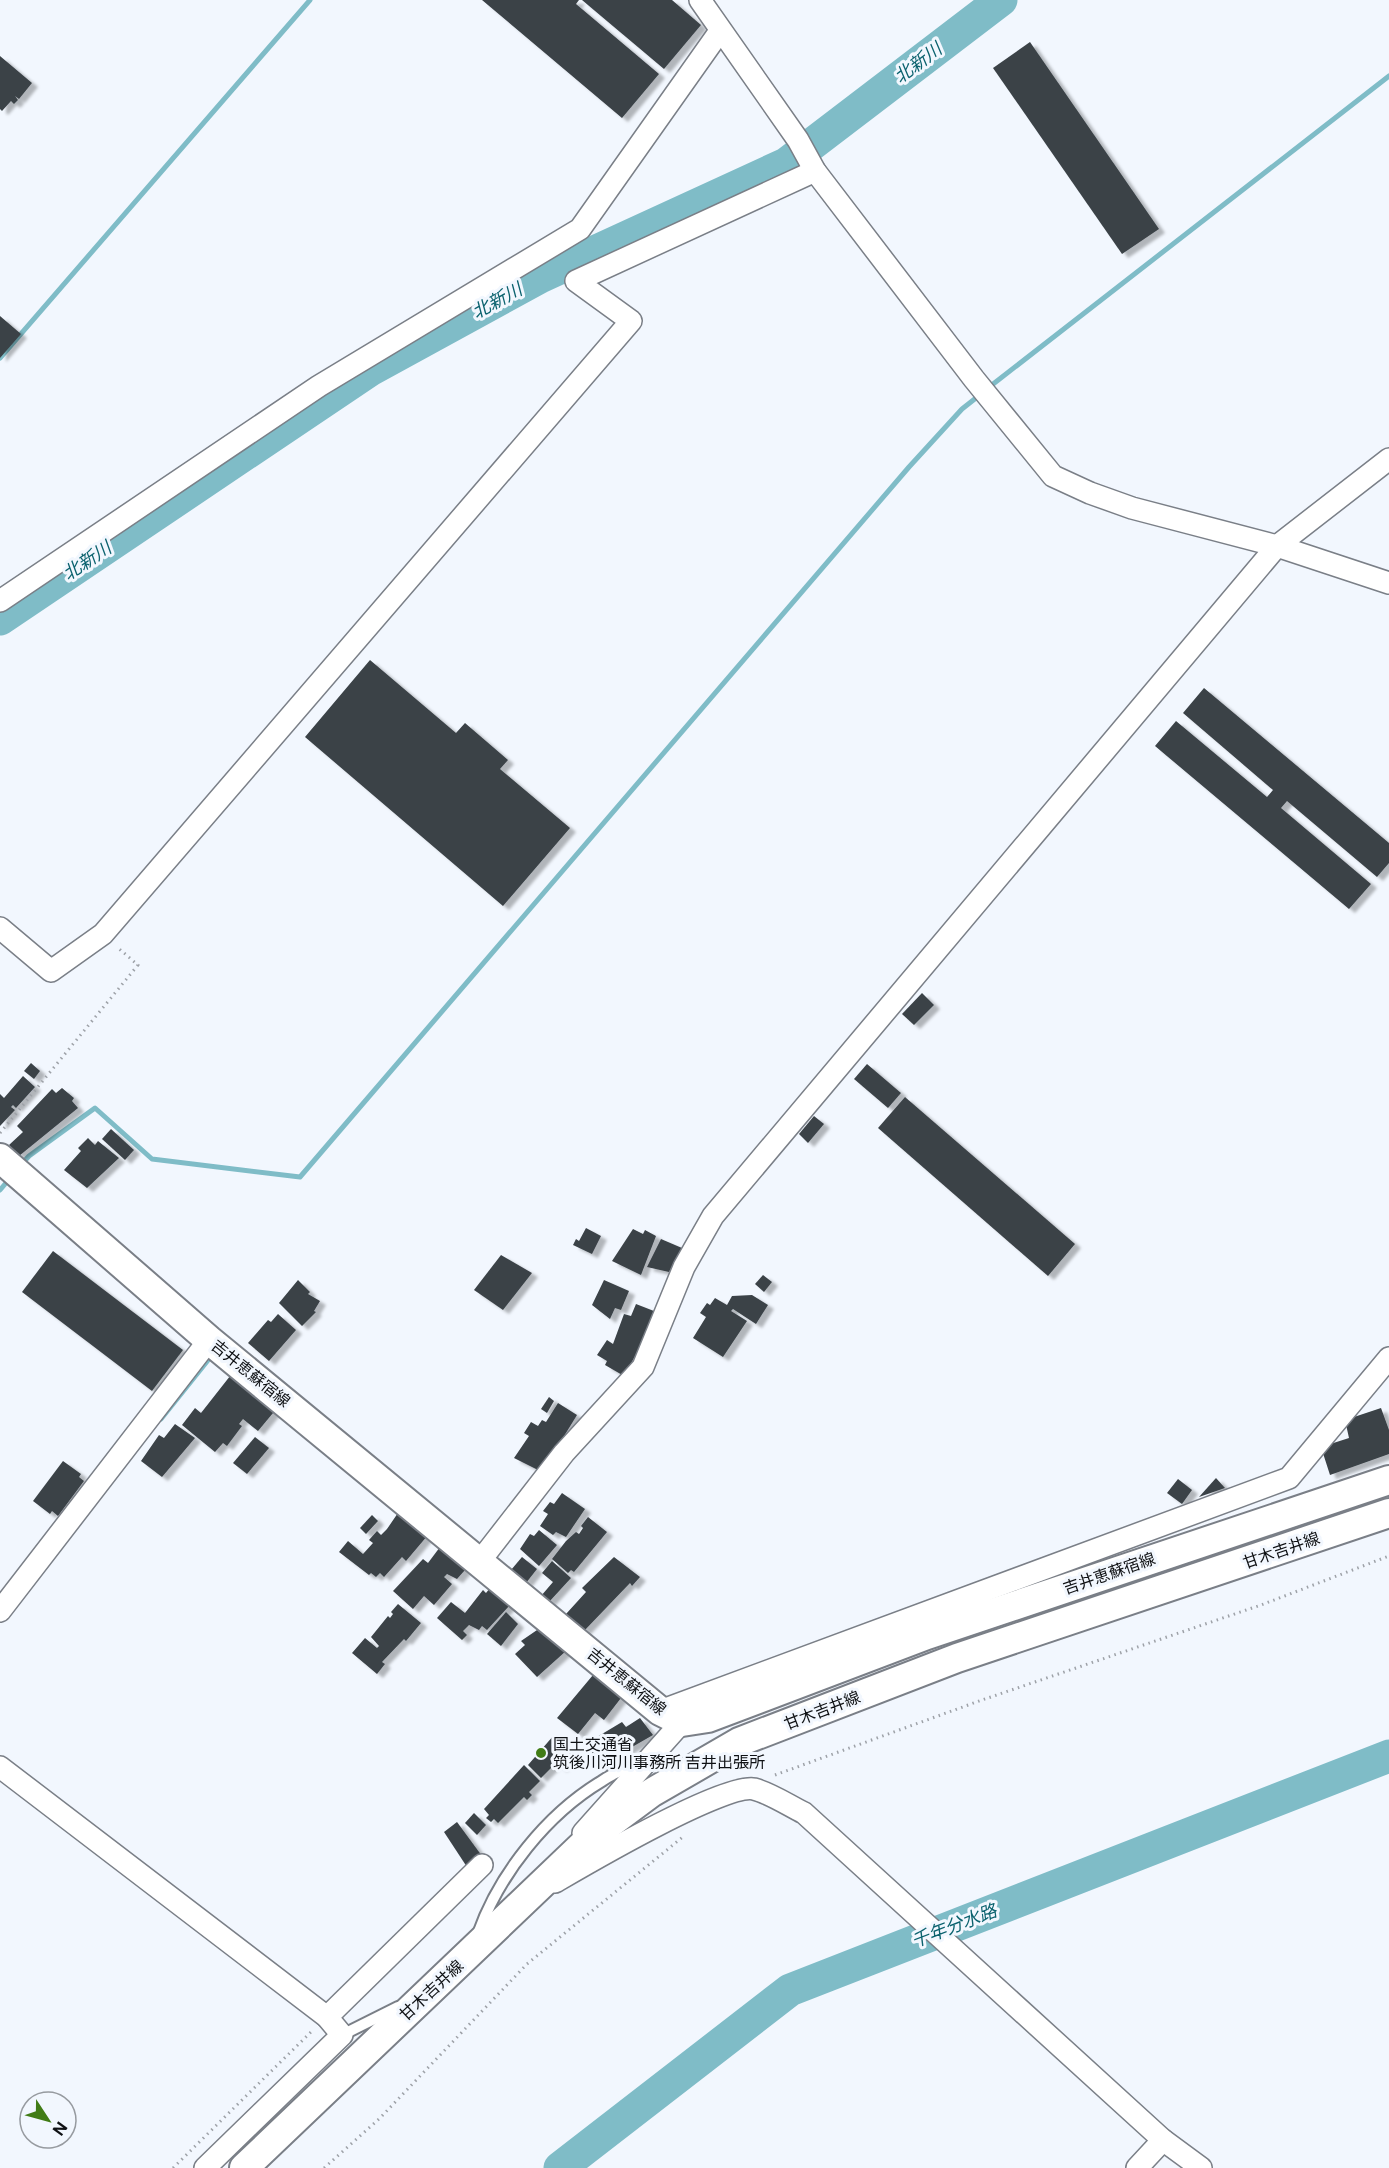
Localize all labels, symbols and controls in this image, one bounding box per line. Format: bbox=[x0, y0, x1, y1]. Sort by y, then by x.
water label: 北新川 bbox=[890, 37, 947, 87]
water label: 北新川 bbox=[468, 277, 527, 323]
water label: 北新川 bbox=[58, 536, 117, 584]
street label: 吉井恵蘇宿線 bbox=[207, 1336, 294, 1411]
street label: 甘木吉井線 bbox=[1240, 1528, 1322, 1572]
street label: 吉井恵蘇宿線 bbox=[1061, 1549, 1158, 1598]
street label: 吉井恵蘇宿線 bbox=[583, 1644, 670, 1719]
street label: 甘木吉井線 bbox=[781, 1687, 863, 1734]
place label: 国土交通省 筑後川河川事務所 吉井出張所 bbox=[553, 1735, 765, 1772]
marker: 国土交通省 筑後川河川事務所 吉井出張所 bbox=[534, 1746, 548, 1760]
water label: 千年分水路 bbox=[908, 1899, 1001, 1951]
street label: 甘木吉井線 bbox=[396, 1956, 467, 2025]
north arrow bbox=[18, 2090, 78, 2150]
text: N bbox=[48, 2118, 71, 2139]

